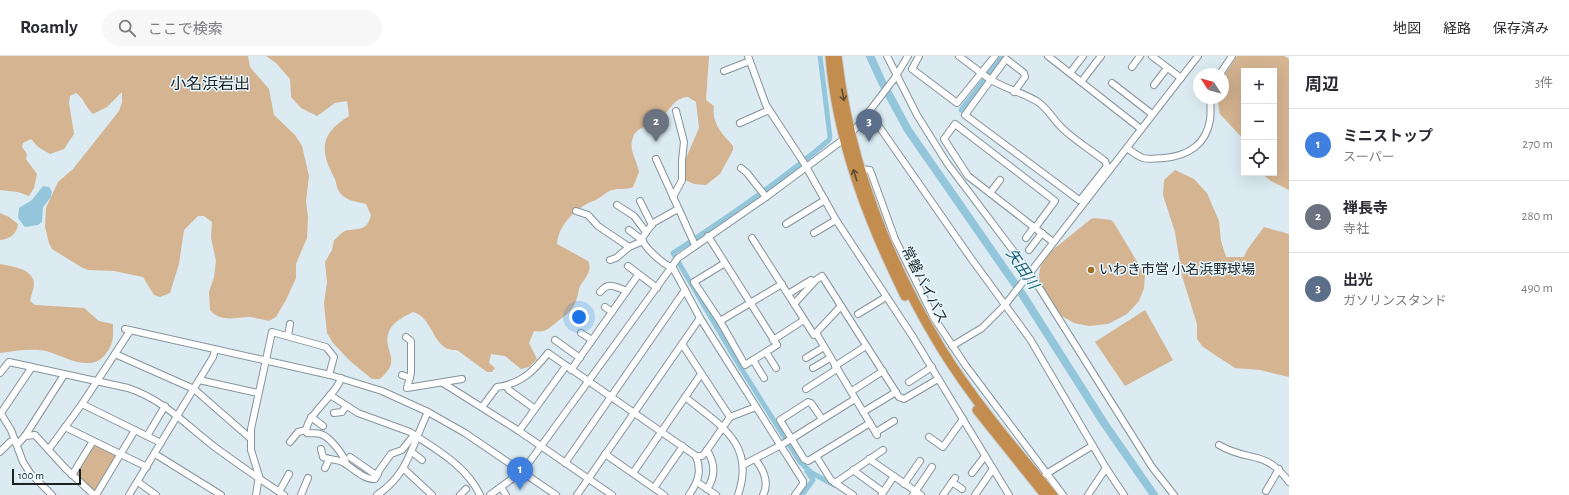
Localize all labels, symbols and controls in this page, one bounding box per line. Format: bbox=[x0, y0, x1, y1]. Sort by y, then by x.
search box bbox=[102, 10, 382, 46]
icon: search bbox=[116, 17, 138, 39]
text: Roamly bbox=[20, 18, 78, 37]
text: ここで検索 bbox=[148, 22, 223, 37]
text: 地図 bbox=[1393, 22, 1421, 36]
text: 経路 bbox=[1443, 22, 1471, 36]
text: 保存済み bbox=[1493, 22, 1549, 36]
north arrow bbox=[1193, 68, 1229, 104]
map controls bbox=[1241, 68, 1277, 176]
button: + bbox=[1241, 68, 1277, 104]
district label: 小名浜岩出 bbox=[170, 75, 250, 92]
text: 周辺 bbox=[1305, 76, 1339, 93]
text: 3件 bbox=[1535, 77, 1553, 90]
one-way arrow bbox=[840, 88, 848, 101]
button: − bbox=[1241, 104, 1277, 140]
pin: 2 bbox=[643, 109, 669, 142]
pin: 3 bbox=[856, 109, 882, 142]
text: ミニストップ bbox=[1343, 129, 1433, 144]
text: 1 bbox=[1316, 138, 1320, 151]
text: 270 m bbox=[1522, 138, 1553, 151]
button: locate bbox=[1241, 140, 1277, 176]
text: スーパー bbox=[1343, 151, 1395, 164]
one-way arrow bbox=[851, 169, 858, 182]
text: 禅長寺 bbox=[1343, 201, 1388, 216]
text: 2 bbox=[1315, 210, 1321, 223]
text: 280 m bbox=[1522, 210, 1553, 223]
text: 寺社 bbox=[1343, 223, 1369, 236]
street label: 常磐バイパス bbox=[899, 244, 950, 325]
water label: 矢田川 bbox=[1003, 246, 1043, 293]
place label: いわき市営 小名浜野球場 bbox=[1099, 262, 1255, 277]
marker: いわき市営 小名浜野球場 bbox=[1086, 265, 1096, 275]
text: 出光 bbox=[1343, 273, 1373, 288]
text: 3 bbox=[1315, 282, 1321, 295]
text: 490 m bbox=[1521, 282, 1553, 295]
text: ガソリンスタンド bbox=[1343, 295, 1447, 308]
your location bbox=[569, 307, 589, 327]
pin: 1 bbox=[507, 457, 533, 490]
scale bar bbox=[12, 467, 81, 486]
text: 100 m bbox=[18, 470, 44, 481]

